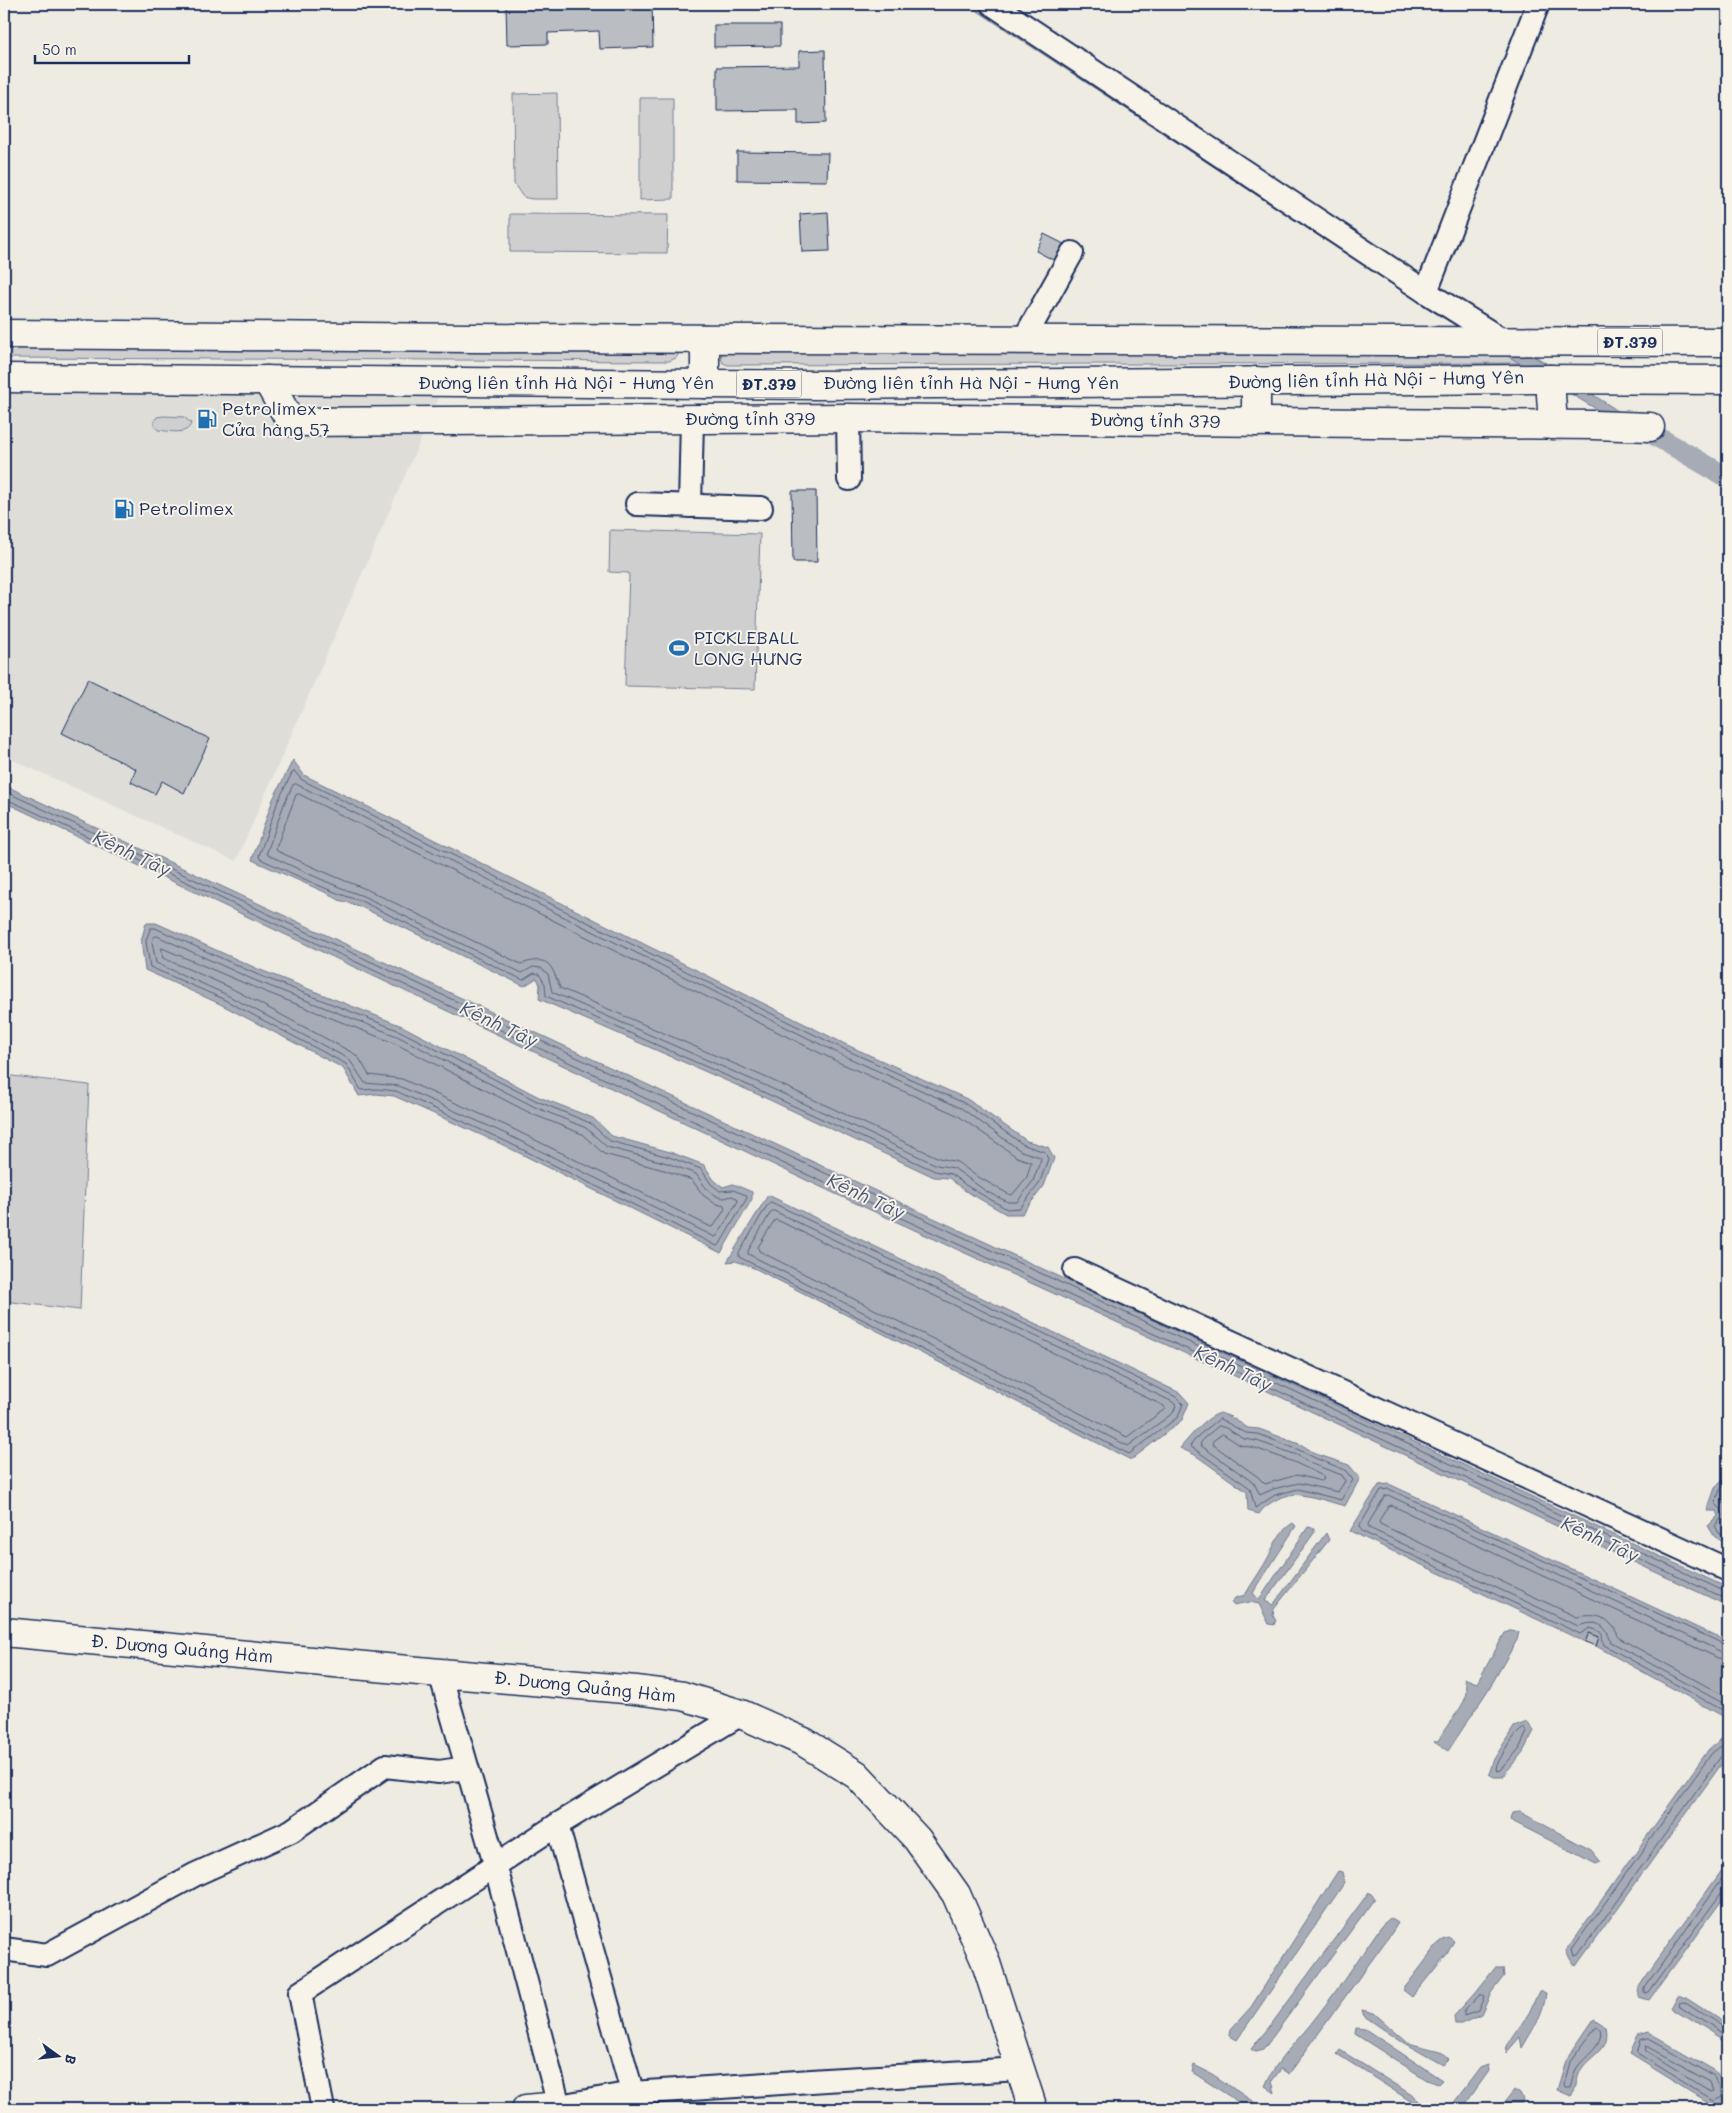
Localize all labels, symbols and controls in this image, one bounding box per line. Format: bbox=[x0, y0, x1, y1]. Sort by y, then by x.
scale bar bbox=[35, 32, 189, 64]
text: 50 m bbox=[42, 39, 77, 59]
road number: ĐT.379 bbox=[1598, 328, 1662, 356]
street label: Đường liên tỉnh Hà Nội - Hưng Yên bbox=[1228, 364, 1524, 394]
street label: Đường liên tỉnh Hà Nội - Hưng Yên bbox=[418, 370, 714, 394]
road number: ĐT.379 bbox=[736, 370, 802, 398]
street label: Đường liên tỉnh Hà Nội - Hưng Yên bbox=[823, 370, 1119, 394]
place label: Petrolimex - Cửa hàng 57 bbox=[222, 396, 330, 441]
street label: Đường tỉnh 379 bbox=[685, 406, 816, 430]
street label: Đường tỉnh 379 bbox=[1090, 407, 1221, 433]
fuel station icon: Petrolimex - Cửa hàng 57 bbox=[196, 408, 218, 430]
place label: Petrolimex bbox=[139, 496, 233, 520]
fuel station icon: Petrolimex bbox=[113, 498, 135, 520]
place label: PICKLEBALL LONG HƯNG bbox=[694, 625, 803, 670]
sports icon: PICKLEBALL LONG HƯNG bbox=[668, 637, 690, 659]
water label: Kênh Tây bbox=[89, 824, 175, 881]
water label: Kênh Tây bbox=[456, 995, 542, 1052]
water label: Kênh Tây bbox=[823, 1167, 909, 1224]
water label: Kênh Tây bbox=[1190, 1339, 1276, 1396]
water label: Kênh Tây bbox=[1557, 1510, 1643, 1567]
street label: Đ. Dương Quảng Hàm bbox=[90, 1628, 274, 1668]
street label: Đ. Dương Quảng Hàm bbox=[493, 1665, 677, 1707]
north arrow bbox=[32, 2030, 82, 2080]
text: B bbox=[61, 2052, 81, 2067]

